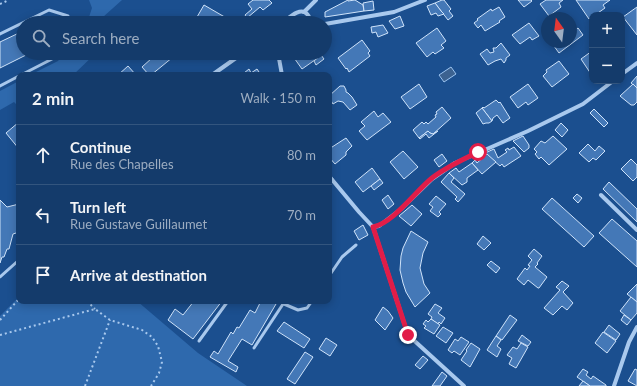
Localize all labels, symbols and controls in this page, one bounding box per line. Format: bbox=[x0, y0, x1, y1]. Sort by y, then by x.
north arrow bbox=[541, 12, 577, 48]
map controls bbox=[589, 12, 625, 84]
button: + bbox=[589, 12, 625, 48]
search box bbox=[16, 16, 332, 60]
icon: search bbox=[30, 27, 52, 49]
text: Search here bbox=[62, 29, 139, 47]
button: − bbox=[589, 48, 625, 84]
text: 2 min bbox=[32, 88, 74, 109]
text: Walk · 150 m bbox=[240, 90, 316, 106]
text: Continue bbox=[70, 138, 131, 156]
route start bbox=[469, 143, 487, 161]
icon: ahead bbox=[32, 144, 54, 166]
text: 80 m bbox=[287, 147, 316, 163]
text: Rue des Chapelles bbox=[70, 156, 174, 172]
text: Turn left bbox=[70, 198, 126, 216]
icon: left bbox=[32, 204, 54, 226]
text: 70 m bbox=[287, 207, 316, 223]
text: Rue Gustave Guillaumet bbox=[70, 216, 207, 232]
icon: arrive bbox=[32, 264, 54, 286]
text: Arrive at destination bbox=[70, 266, 207, 284]
route end bbox=[399, 326, 417, 344]

